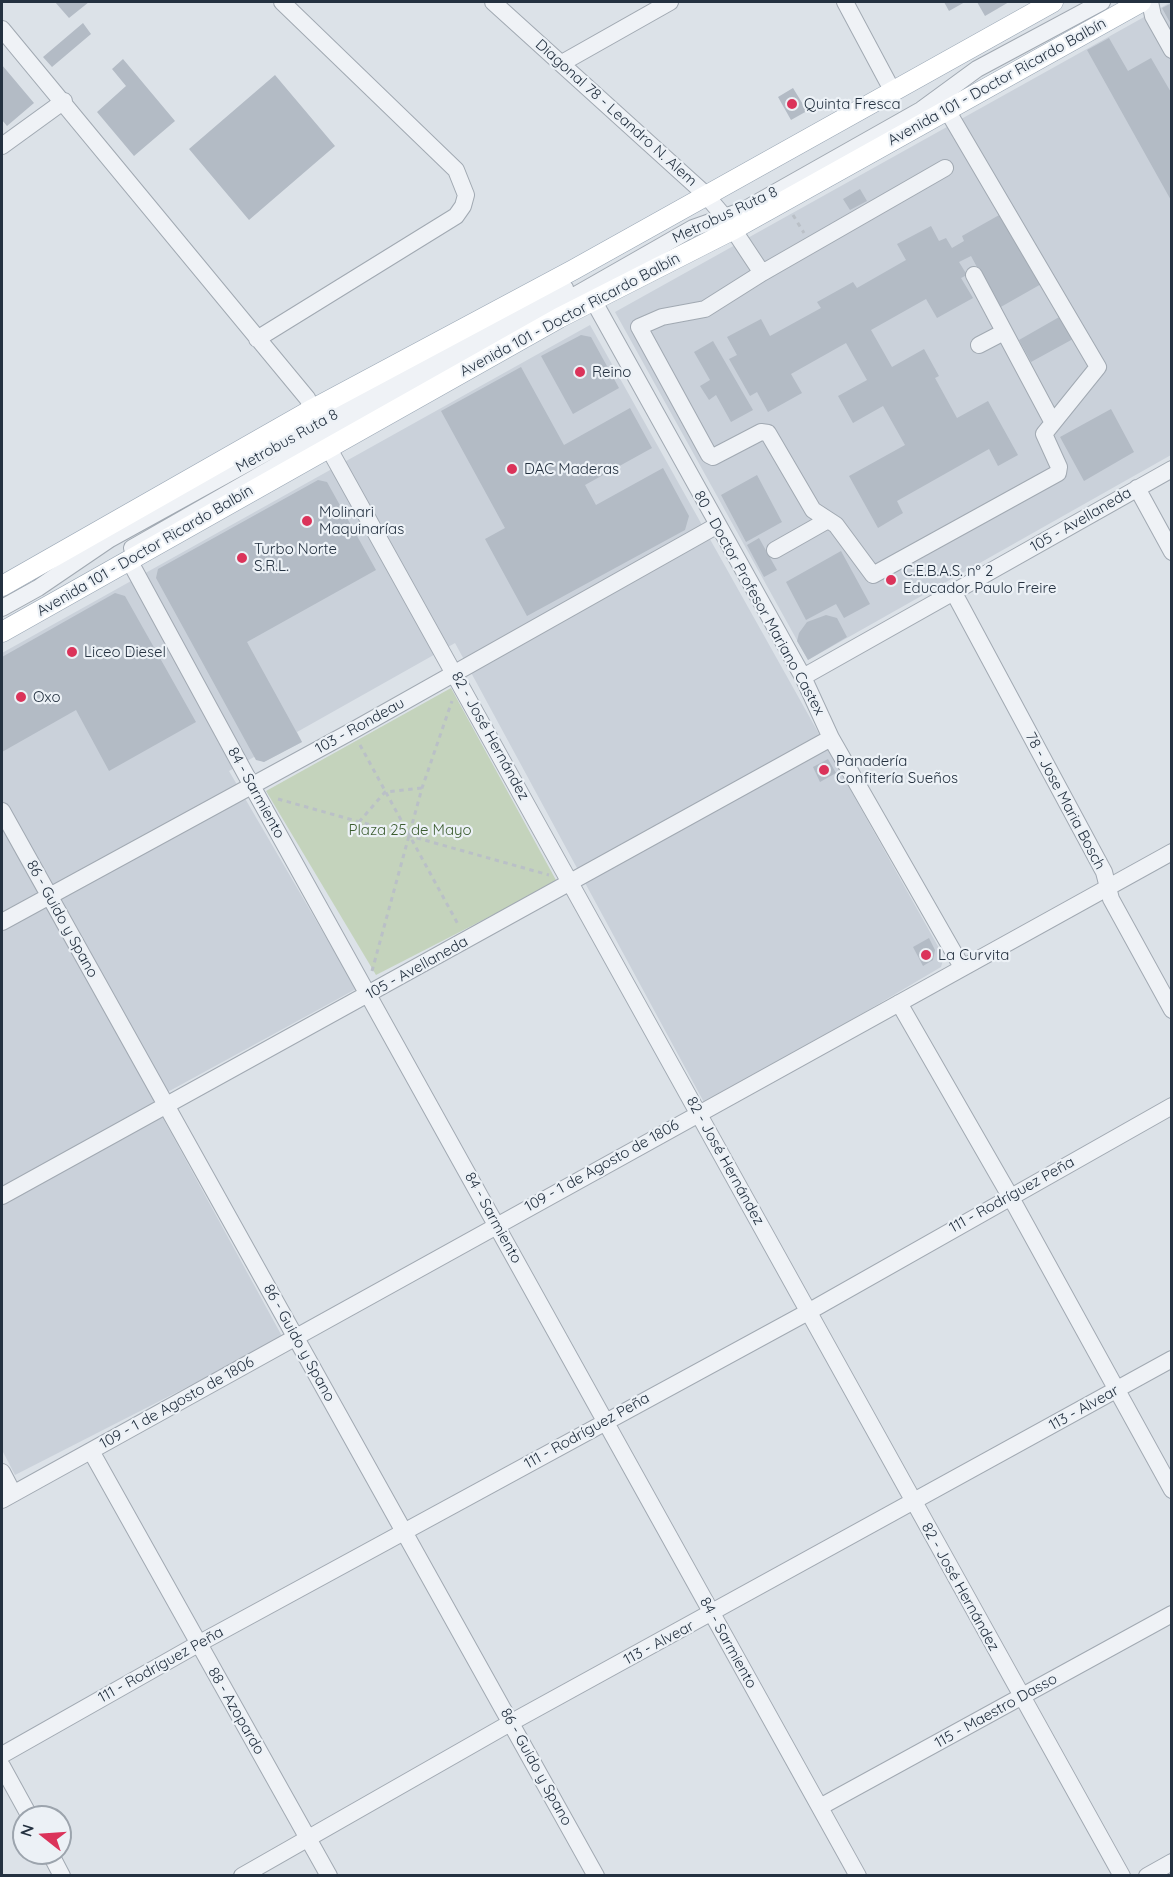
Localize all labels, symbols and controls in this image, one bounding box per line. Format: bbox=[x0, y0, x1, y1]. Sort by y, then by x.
street label: Avenida 101 - Doctor Ricardo Balbín bbox=[885, 14, 1109, 150]
street label: Diagonal 78 - Leandro N. Alem bbox=[532, 36, 700, 190]
place label: Quinta Fresca bbox=[804, 95, 900, 113]
marker: Quinta Fresca bbox=[785, 97, 799, 111]
street label: Metrobus Ruta 8 bbox=[670, 183, 780, 247]
street label: Avenida 101 - Doctor Ricardo Balbín bbox=[457, 249, 683, 381]
place label: Reino bbox=[592, 363, 631, 381]
marker: Reino bbox=[573, 365, 587, 379]
street label: Metrobus Ruta 8 bbox=[233, 405, 341, 477]
place label: DAC Maderas bbox=[524, 460, 619, 478]
marker: DAC Maderas bbox=[505, 462, 519, 476]
street label: Avenida 101 - Doctor Ricardo Balbín bbox=[34, 482, 256, 620]
street label: 105 - Avellaneda bbox=[1027, 484, 1135, 556]
street label: 80 - Doctor Profesor Mariano Castex bbox=[690, 488, 828, 718]
place label: Molinari Maquinarías bbox=[319, 503, 404, 538]
marker: Molinari Maquinarías bbox=[300, 514, 314, 528]
place label: Turbo Norte S.R.L. bbox=[254, 540, 337, 575]
marker: Turbo Norte S.R.L. bbox=[235, 551, 249, 565]
place label: C.E.B.A.S. nº 2 Educador Paulo Freire bbox=[903, 562, 1056, 597]
marker: C.E.B.A.S. nº 2 Educador Paulo Freire bbox=[884, 573, 898, 587]
place label: Liceo Diesel bbox=[84, 643, 166, 661]
marker: Liceo Diesel bbox=[65, 645, 79, 659]
street label: 82 - José Hernández bbox=[447, 669, 533, 803]
place label: Oxo bbox=[33, 688, 60, 706]
marker: Oxo bbox=[14, 690, 28, 704]
street label: 103 - Rondeau bbox=[312, 694, 408, 758]
street label: 78 - Jose Maria Bosch bbox=[1021, 729, 1109, 873]
street label: 84 - Sarmiento bbox=[224, 744, 288, 842]
place label: Panadería Confitería Sueños bbox=[836, 752, 958, 787]
marker: Panadería Confitería Sueños bbox=[817, 763, 831, 777]
park label: Plaza 25 de Mayo bbox=[348, 821, 472, 839]
street label: 86 - Guido y Spano bbox=[22, 857, 102, 981]
street label: 105 - Avellaneda bbox=[363, 933, 471, 1003]
place label: La Curvita bbox=[938, 946, 1009, 964]
marker: La Curvita bbox=[919, 948, 933, 962]
street label: 82 - José Hernández bbox=[682, 1094, 768, 1228]
street label: 109 - 1 de Agosto de 1806 bbox=[522, 1116, 682, 1216]
street label: 111 - Rodríguez Peña bbox=[946, 1153, 1078, 1237]
street label: 84 - Sarmiento bbox=[461, 1169, 525, 1267]
street label: 86 - Guido y Spano bbox=[259, 1281, 339, 1405]
street label: 109 - 1 de Agosto de 1806 bbox=[97, 1353, 257, 1453]
street label: 113 - Alvear bbox=[1046, 1381, 1122, 1435]
street label: 111 - Rodríguez Peña bbox=[521, 1389, 653, 1473]
street label: 82 - José Hernández bbox=[917, 1520, 1003, 1654]
street label: 84 - Sarmiento bbox=[696, 1594, 760, 1692]
street label: 113 - Alvear bbox=[621, 1617, 697, 1669]
street label: 111 - Rodríguez Peña bbox=[95, 1623, 227, 1707]
street label: 88 - Azopardo bbox=[204, 1664, 268, 1758]
street label: 115 - Maestro Dasso bbox=[932, 1670, 1060, 1752]
street label: 86 - Guido y Spano bbox=[496, 1705, 576, 1829]
north arrow bbox=[12, 1805, 72, 1865]
text: N bbox=[15, 1822, 38, 1839]

